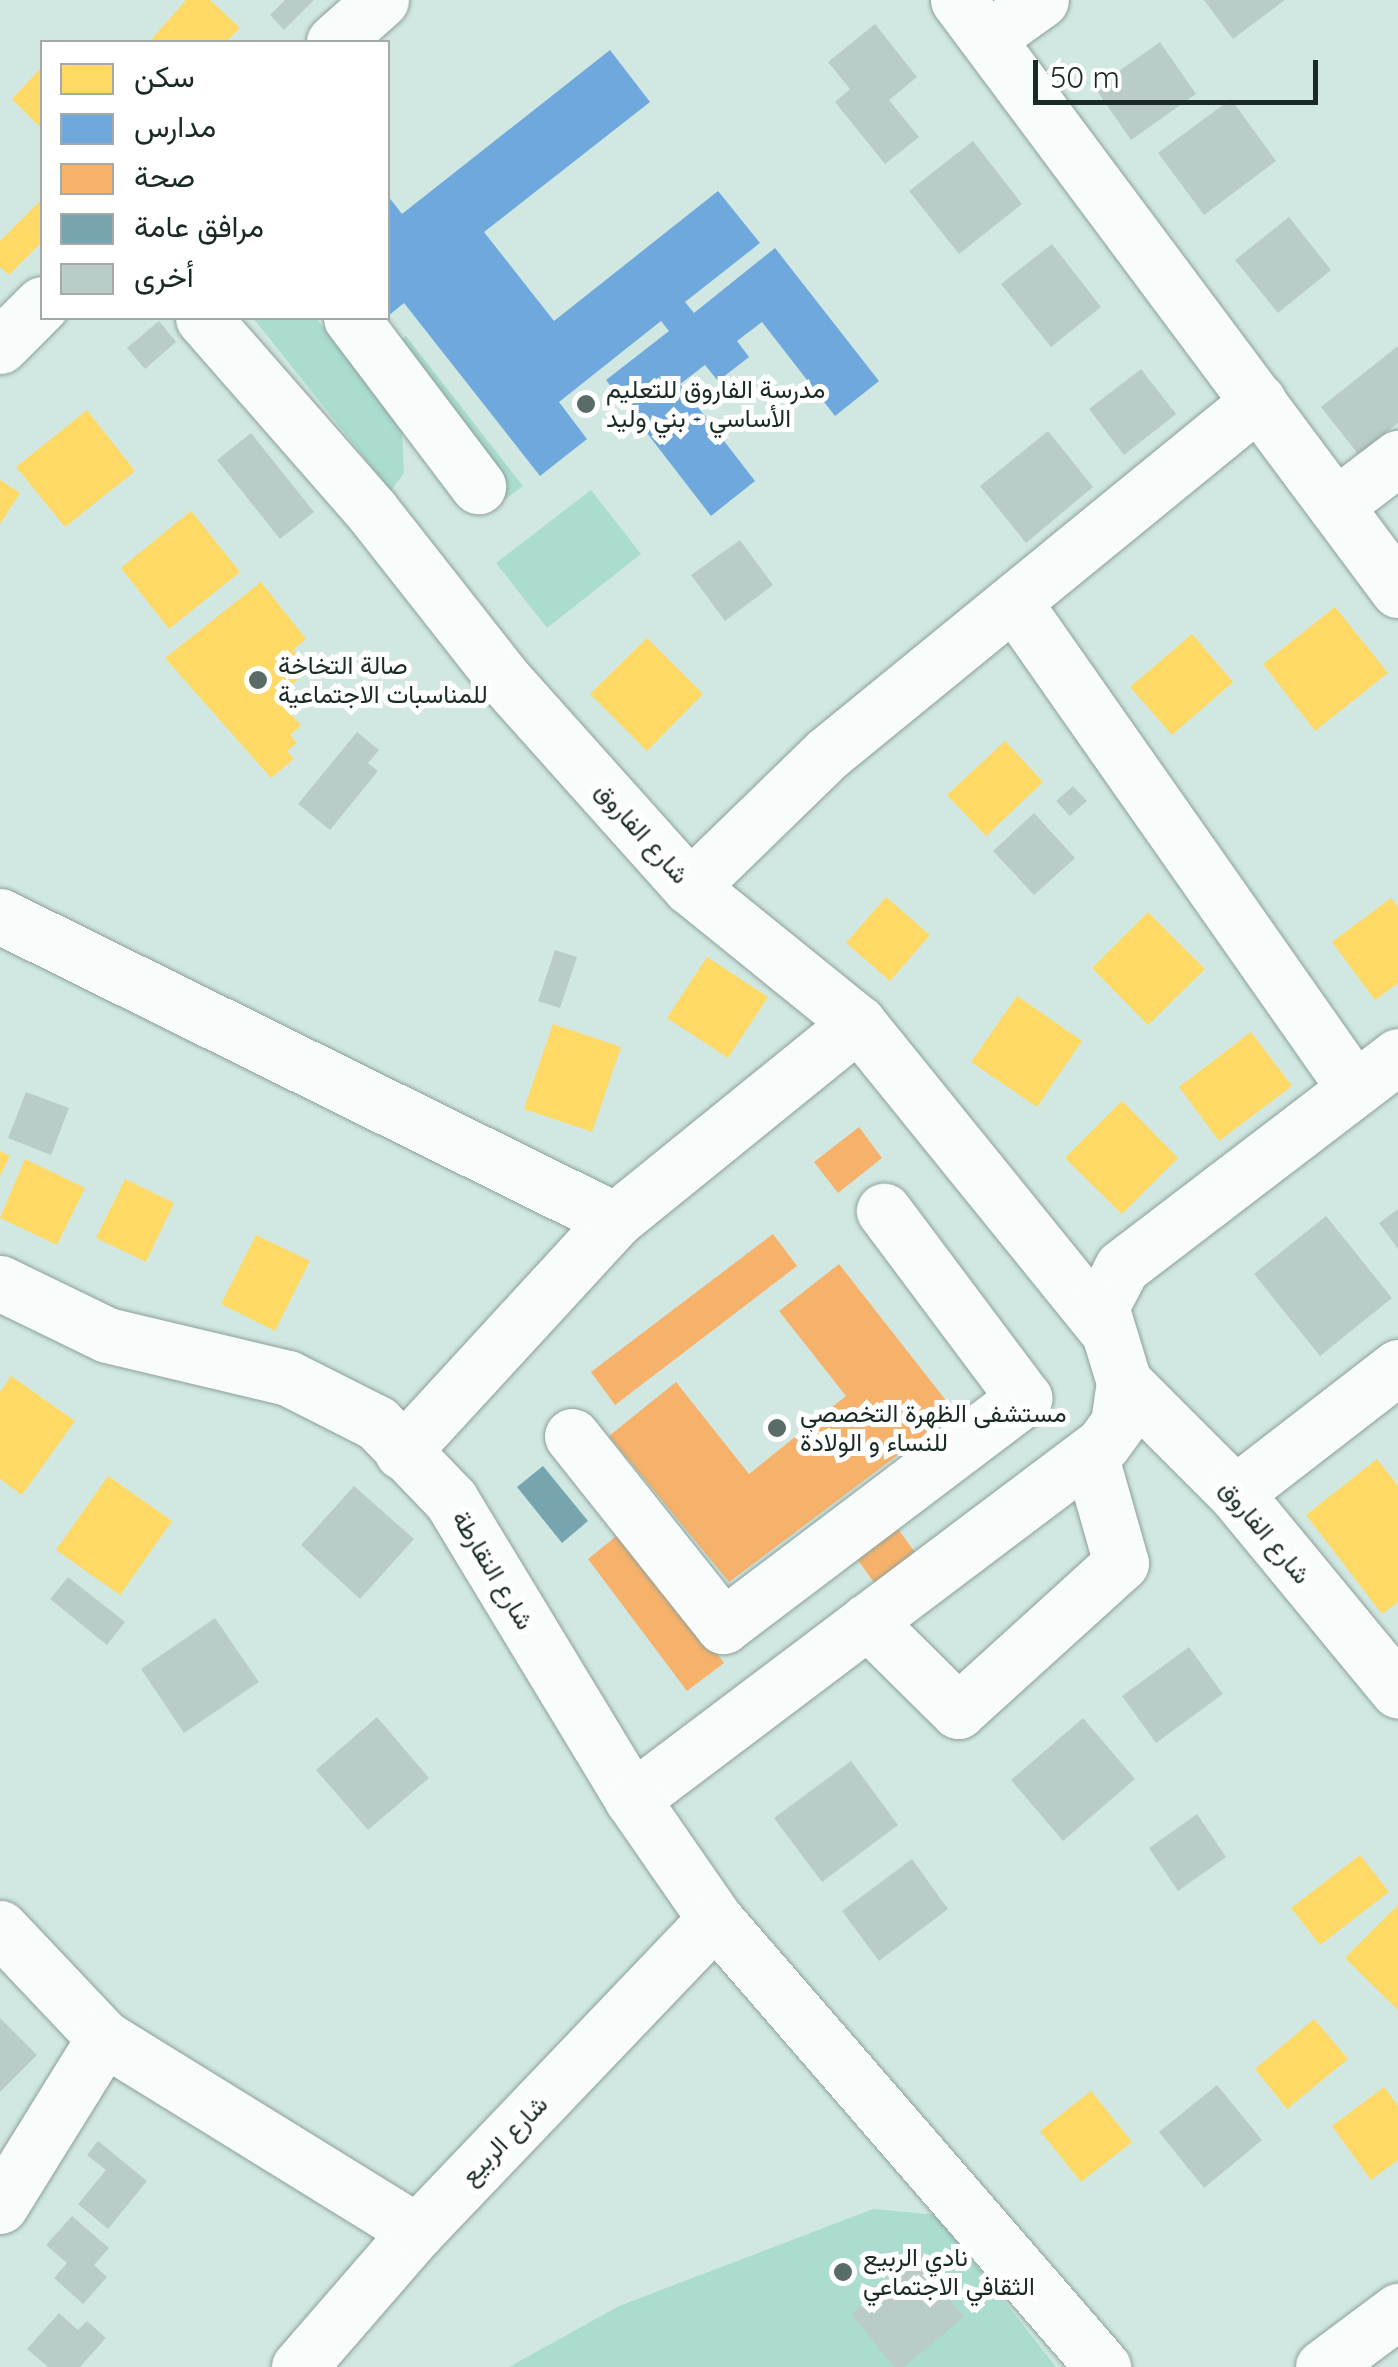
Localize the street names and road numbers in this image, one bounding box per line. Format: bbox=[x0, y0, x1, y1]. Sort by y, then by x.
street label: شارع الفاروق bbox=[589, 776, 695, 890]
street label: شارع الفاروق bbox=[1213, 1474, 1317, 1590]
street label: شارع النقارطة bbox=[446, 1505, 540, 1635]
street label: شارع الربيع bbox=[454, 2089, 554, 2191]

